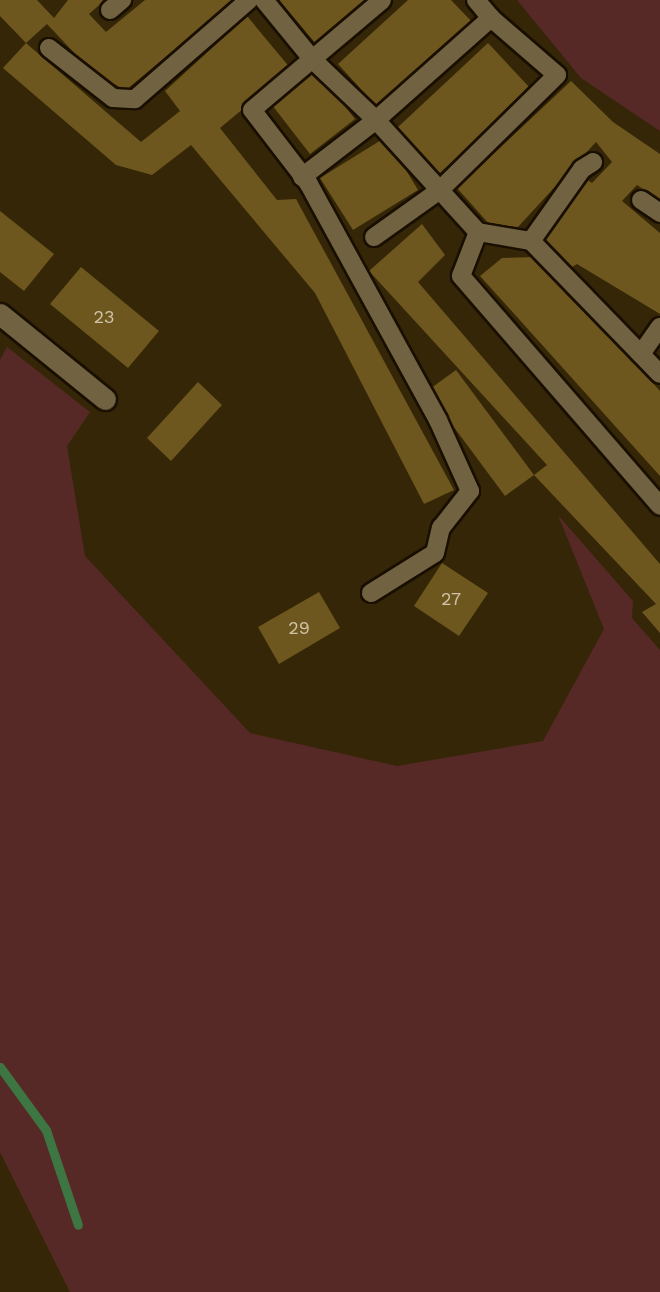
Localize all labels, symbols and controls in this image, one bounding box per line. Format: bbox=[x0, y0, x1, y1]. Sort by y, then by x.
house number: 23 bbox=[94, 306, 114, 328]
house number: 27 bbox=[441, 588, 461, 610]
house number: 29 bbox=[288, 617, 310, 639]

